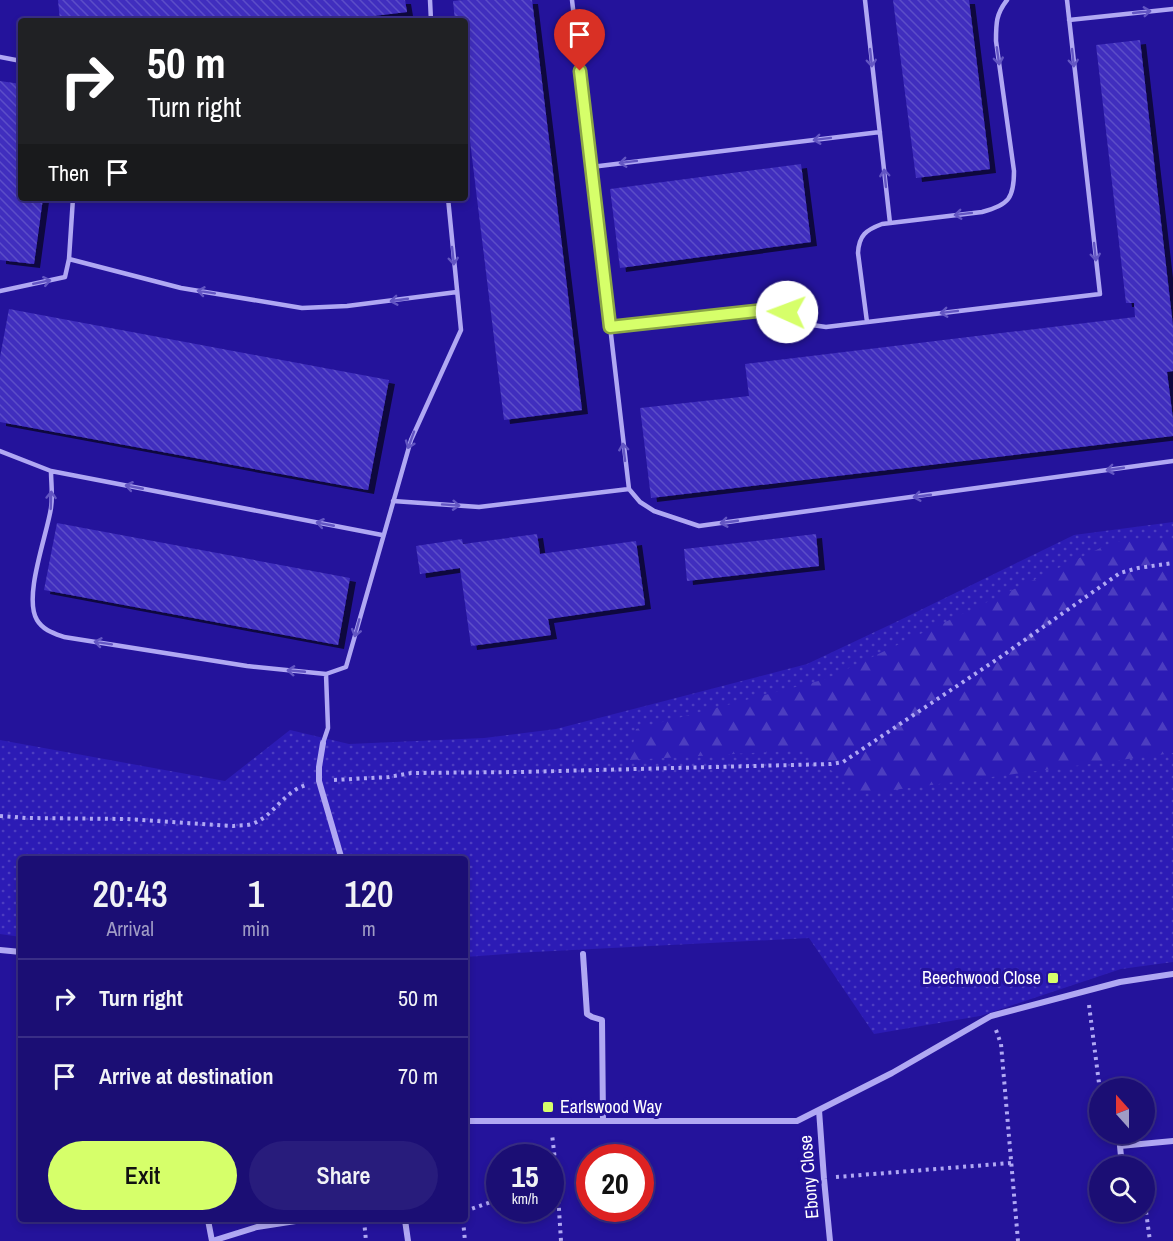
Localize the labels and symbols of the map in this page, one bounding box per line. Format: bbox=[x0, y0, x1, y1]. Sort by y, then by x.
one-way arrow bbox=[1132, 6, 1151, 17]
pin bbox=[554, 9, 605, 71]
one-way arrow bbox=[993, 45, 1004, 65]
one-way arrow bbox=[866, 48, 877, 68]
one-way arrow bbox=[1068, 48, 1079, 68]
one-way arrow bbox=[812, 134, 832, 145]
one-way arrow bbox=[619, 157, 638, 168]
one-way arrow bbox=[879, 168, 890, 188]
one-way arrow bbox=[954, 209, 974, 220]
one-way arrow bbox=[1090, 241, 1101, 261]
one-way arrow bbox=[448, 246, 459, 266]
one-way arrow bbox=[31, 276, 51, 287]
position arrow bbox=[755, 280, 819, 344]
one-way arrow bbox=[196, 287, 216, 298]
one-way arrow bbox=[389, 294, 409, 305]
one-way arrow bbox=[940, 307, 959, 318]
one-way arrow bbox=[405, 431, 416, 449]
one-way arrow bbox=[618, 442, 629, 462]
one-way arrow bbox=[1106, 464, 1125, 475]
one-way arrow bbox=[124, 481, 144, 492]
one-way arrow bbox=[912, 490, 932, 501]
one-way arrow bbox=[45, 491, 57, 510]
one-way arrow bbox=[440, 500, 460, 511]
one-way arrow bbox=[719, 517, 739, 528]
one-way arrow bbox=[316, 518, 335, 529]
one-way arrow bbox=[351, 618, 362, 637]
one-way arrow bbox=[93, 638, 113, 649]
one-way arrow bbox=[286, 665, 306, 676]
place label: Beechwood Close bbox=[922, 965, 1041, 990]
marker: Beechwood Close bbox=[1046, 971, 1060, 985]
north arrow bbox=[1089, 1078, 1155, 1144]
place label: Earlswood Way bbox=[560, 1094, 663, 1119]
marker: Earlswood Way bbox=[541, 1100, 555, 1114]
street label: Ebony Close bbox=[792, 1134, 825, 1220]
speed limit sign: 20 bbox=[576, 1144, 654, 1222]

